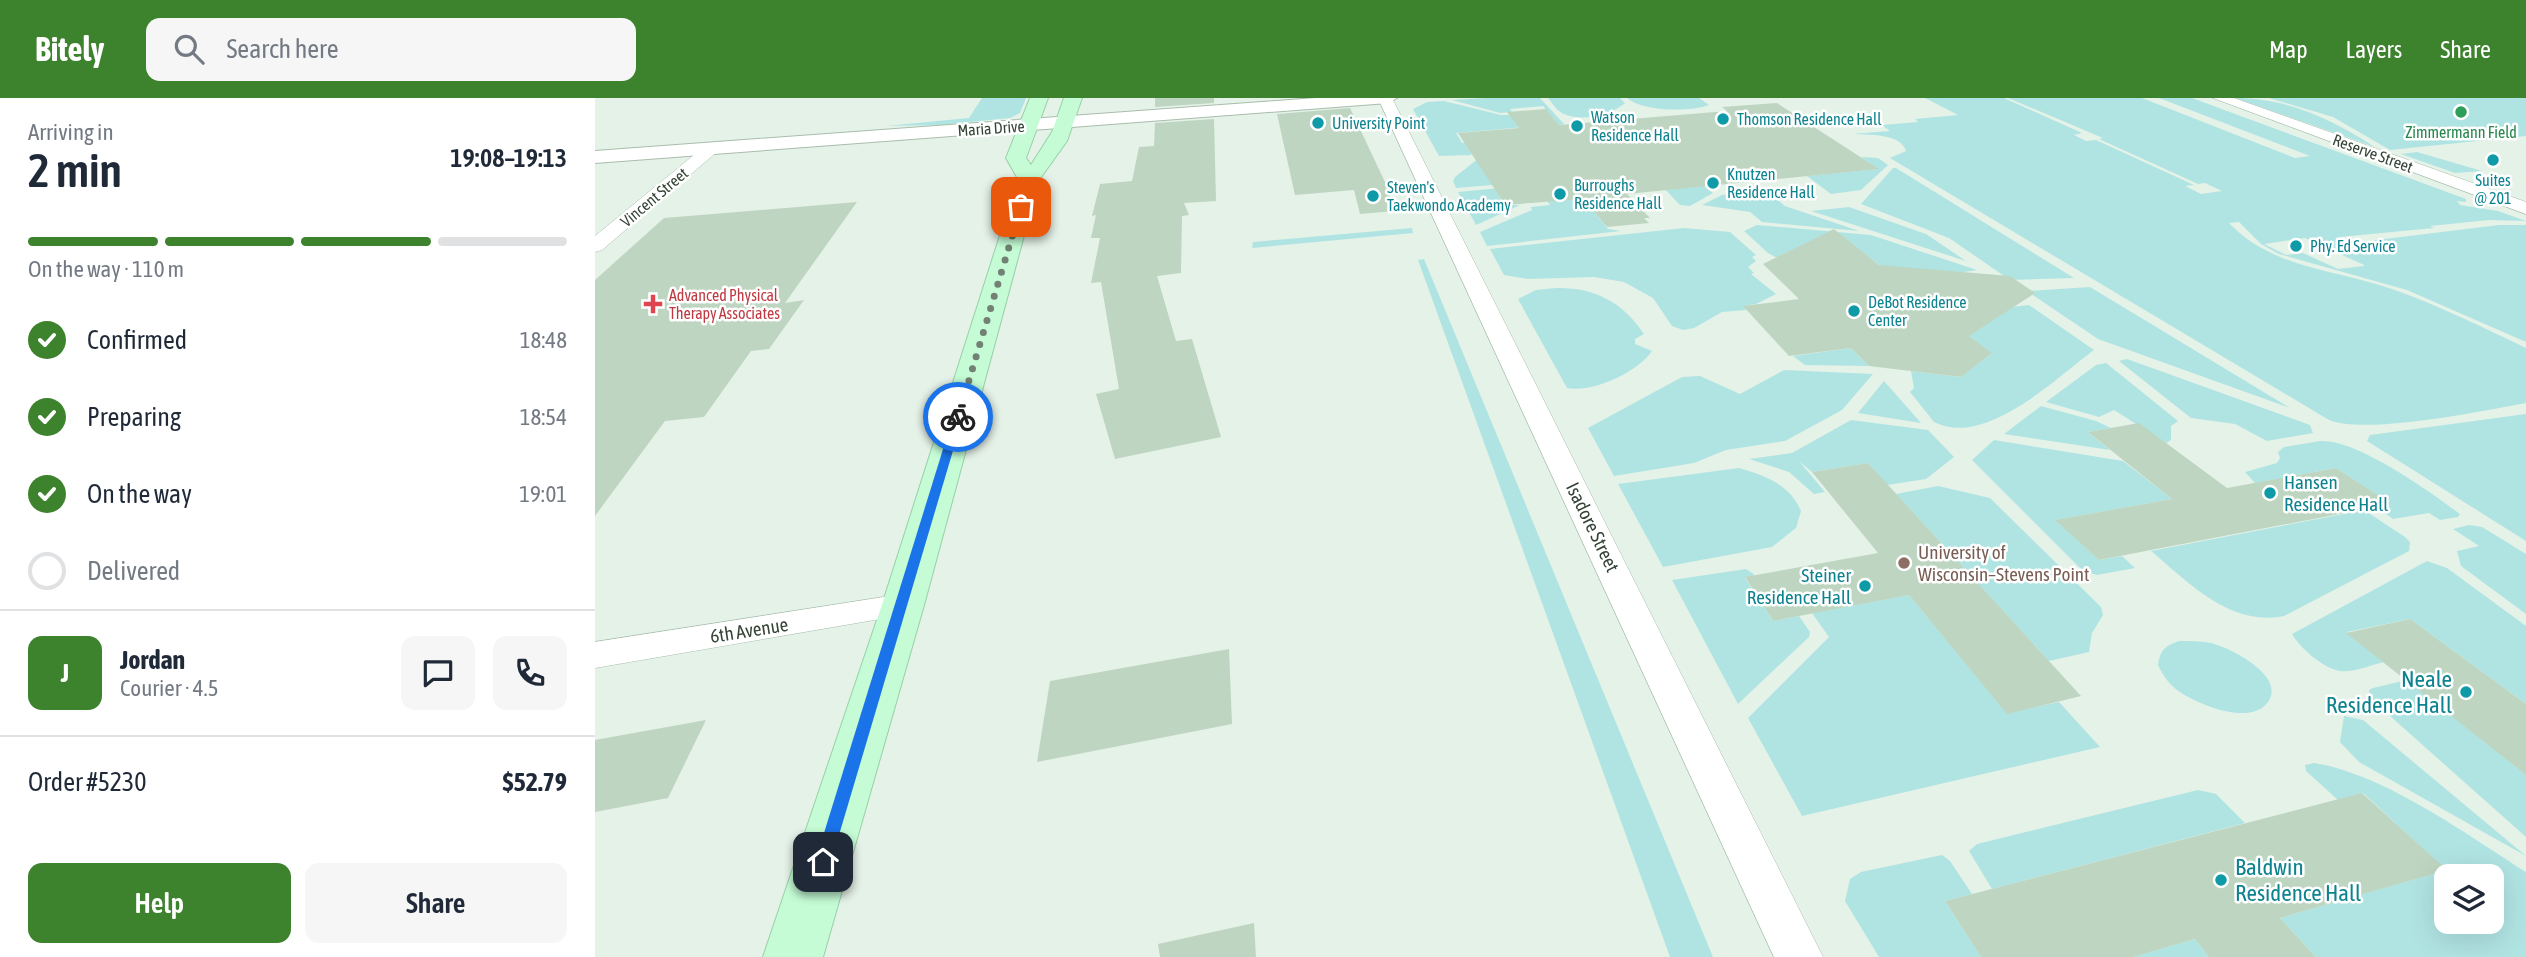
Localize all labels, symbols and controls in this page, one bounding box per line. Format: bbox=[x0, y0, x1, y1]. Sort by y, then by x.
search box bbox=[146, 18, 636, 81]
text: Bitely bbox=[35, 30, 104, 68]
icon: search bbox=[170, 30, 208, 68]
text: Search here bbox=[226, 34, 339, 64]
text: Map bbox=[2269, 36, 2308, 63]
text: Layers bbox=[2346, 36, 2402, 63]
text: Share bbox=[2440, 36, 2491, 63]
marker: Zimmermann Field bbox=[2453, 104, 2469, 120]
place label: Watson Residence Hall bbox=[1591, 108, 1680, 144]
place label: Thomson Residence Hall bbox=[1737, 110, 1882, 128]
marker: Thomson Residence Hall bbox=[1715, 111, 1731, 127]
place label: University Point bbox=[1332, 114, 1426, 133]
marker: University Point bbox=[1310, 115, 1326, 131]
street label: Maria Drive bbox=[957, 117, 1025, 139]
marker: Watson Residence Hall bbox=[1569, 118, 1585, 134]
text: Arriving in bbox=[28, 119, 114, 145]
place label: Zimmermann Field bbox=[2405, 123, 2517, 141]
street label: Reserve Street bbox=[2331, 130, 2416, 176]
text: 19:08–19:13 bbox=[450, 143, 567, 173]
text: 2 min bbox=[28, 144, 122, 197]
marker: Suites @ 201 bbox=[2485, 152, 2501, 168]
street label: Vincent Street bbox=[617, 163, 692, 230]
place label: Knutzen Residence Hall bbox=[1727, 165, 1816, 201]
place label: Suites @ 201 bbox=[2474, 171, 2512, 207]
marker: Knutzen Residence Hall bbox=[1705, 175, 1721, 191]
place label: Burroughs Residence Hall bbox=[1574, 176, 1663, 212]
pin bbox=[991, 177, 1051, 237]
place label: Steven's Taekwondo Academy bbox=[1387, 178, 1511, 215]
marker: Burroughs Residence Hall bbox=[1552, 186, 1568, 202]
icon: bag bbox=[1002, 188, 1040, 226]
marker: Steven's Taekwondo Academy bbox=[1365, 188, 1381, 204]
place label: Phy. Ed Service bbox=[2310, 237, 2396, 256]
marker: Phy. Ed Service bbox=[2288, 238, 2304, 254]
text: On the way · 110 m bbox=[28, 256, 184, 282]
place label: Advanced Physical Therapy Associates bbox=[669, 286, 780, 323]
place label: DeBot Residence Center bbox=[1868, 293, 1967, 329]
marker: Advanced Physical Therapy Associates bbox=[643, 294, 663, 314]
marker: DeBot Residence Center bbox=[1846, 303, 1862, 319]
icon: check bbox=[28, 321, 66, 359]
text: Confirmed bbox=[87, 325, 187, 355]
text: 18:48 bbox=[520, 327, 567, 353]
courier bbox=[923, 382, 993, 452]
icon: check bbox=[28, 398, 66, 436]
icon: bike bbox=[939, 398, 977, 436]
text: Preparing bbox=[87, 402, 181, 432]
text: 18:54 bbox=[520, 404, 567, 430]
place label: Hansen Residence Hall bbox=[2284, 471, 2388, 515]
icon: check bbox=[28, 475, 66, 513]
text: On the way bbox=[87, 479, 192, 509]
street label: Isadore Street bbox=[1562, 479, 1624, 575]
text: 19:01 bbox=[519, 481, 567, 507]
marker: Hansen Residence Hall bbox=[2262, 485, 2278, 501]
place label: University of Wisconsin–Stevens Point bbox=[1918, 541, 2090, 585]
marker: University of Wisconsin–Stevens Point bbox=[1896, 555, 1912, 571]
text: Delivered bbox=[87, 556, 180, 586]
place label: Steiner Residence Hall bbox=[1747, 564, 1851, 608]
marker: Steiner Residence Hall bbox=[1857, 578, 1873, 594]
street label: 6th Avenue bbox=[708, 613, 790, 647]
button: chat bbox=[401, 636, 475, 710]
button: phone bbox=[493, 636, 567, 710]
text: Jordan bbox=[120, 645, 185, 675]
text: J bbox=[61, 658, 69, 688]
place label: Neale Residence Hall bbox=[2326, 666, 2452, 718]
text: Courier · 4.5 bbox=[120, 675, 219, 701]
marker: Neale Residence Hall bbox=[2458, 684, 2474, 700]
text: Order #5230 bbox=[28, 767, 147, 797]
text: $52.79 bbox=[503, 767, 567, 797]
pin bbox=[793, 832, 853, 892]
icon: home bbox=[804, 843, 842, 881]
place label: Baldwin Residence Hall bbox=[2235, 854, 2361, 906]
button: Help bbox=[28, 863, 291, 943]
button: Share bbox=[305, 863, 567, 943]
map controls bbox=[2434, 864, 2504, 934]
button: layers bbox=[2434, 864, 2504, 934]
marker: Baldwin Residence Hall bbox=[2213, 872, 2229, 888]

